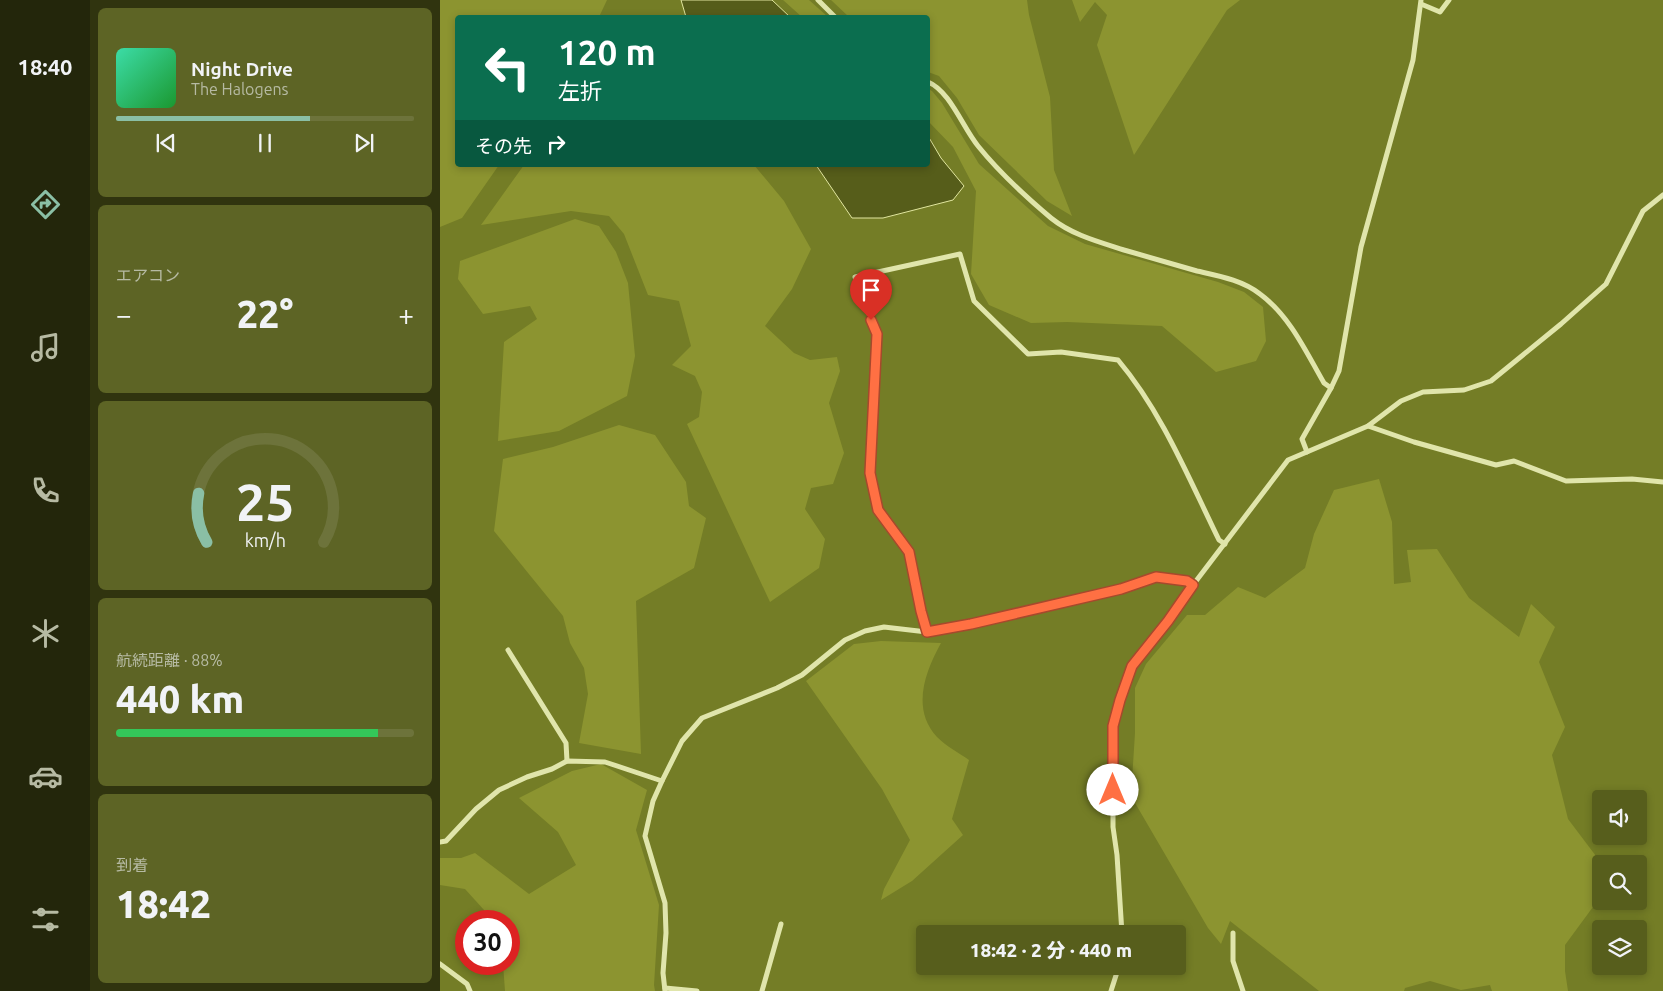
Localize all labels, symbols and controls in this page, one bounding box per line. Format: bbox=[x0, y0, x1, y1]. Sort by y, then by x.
text: 120 m bbox=[558, 32, 656, 72]
icon: left bbox=[475, 35, 540, 100]
text: 18:40 bbox=[17, 54, 73, 79]
text: Night Drive bbox=[191, 58, 293, 80]
text: 左折 bbox=[558, 78, 602, 103]
text: The Halogens bbox=[191, 80, 289, 98]
icon: previous bbox=[152, 129, 180, 157]
icon: pause bbox=[251, 129, 279, 157]
icon: next bbox=[350, 129, 378, 157]
icon: right bbox=[542, 130, 570, 158]
text: その先 bbox=[475, 135, 532, 157]
icon: directions bbox=[28, 187, 63, 222]
text: エアコン bbox=[116, 266, 180, 284]
pin bbox=[850, 269, 892, 320]
icon: arrive bbox=[857, 276, 885, 304]
text: 22° bbox=[237, 293, 293, 335]
text: − bbox=[116, 299, 132, 330]
text: + bbox=[398, 299, 414, 330]
icon: music bbox=[28, 330, 63, 365]
icon: phone bbox=[28, 473, 63, 508]
text: 25 bbox=[236, 473, 294, 531]
text: km/h bbox=[244, 530, 286, 550]
icon: climate bbox=[28, 616, 63, 651]
text: 航続距離 · 88% bbox=[116, 651, 223, 669]
text: 440 km bbox=[116, 678, 244, 720]
icon: car bbox=[28, 759, 63, 794]
position arrow bbox=[1086, 763, 1138, 815]
map controls bbox=[1592, 790, 1647, 975]
button: sound bbox=[1592, 790, 1647, 845]
button: search bbox=[1592, 855, 1647, 910]
text: 到着 bbox=[116, 856, 148, 874]
text: 18:42 bbox=[116, 883, 211, 925]
icon: filters bbox=[28, 902, 63, 937]
speed limit sign: 30 bbox=[455, 910, 520, 975]
button: layers bbox=[1592, 920, 1647, 975]
text: 18:42 · 2 分 · 440 m bbox=[970, 939, 1132, 961]

